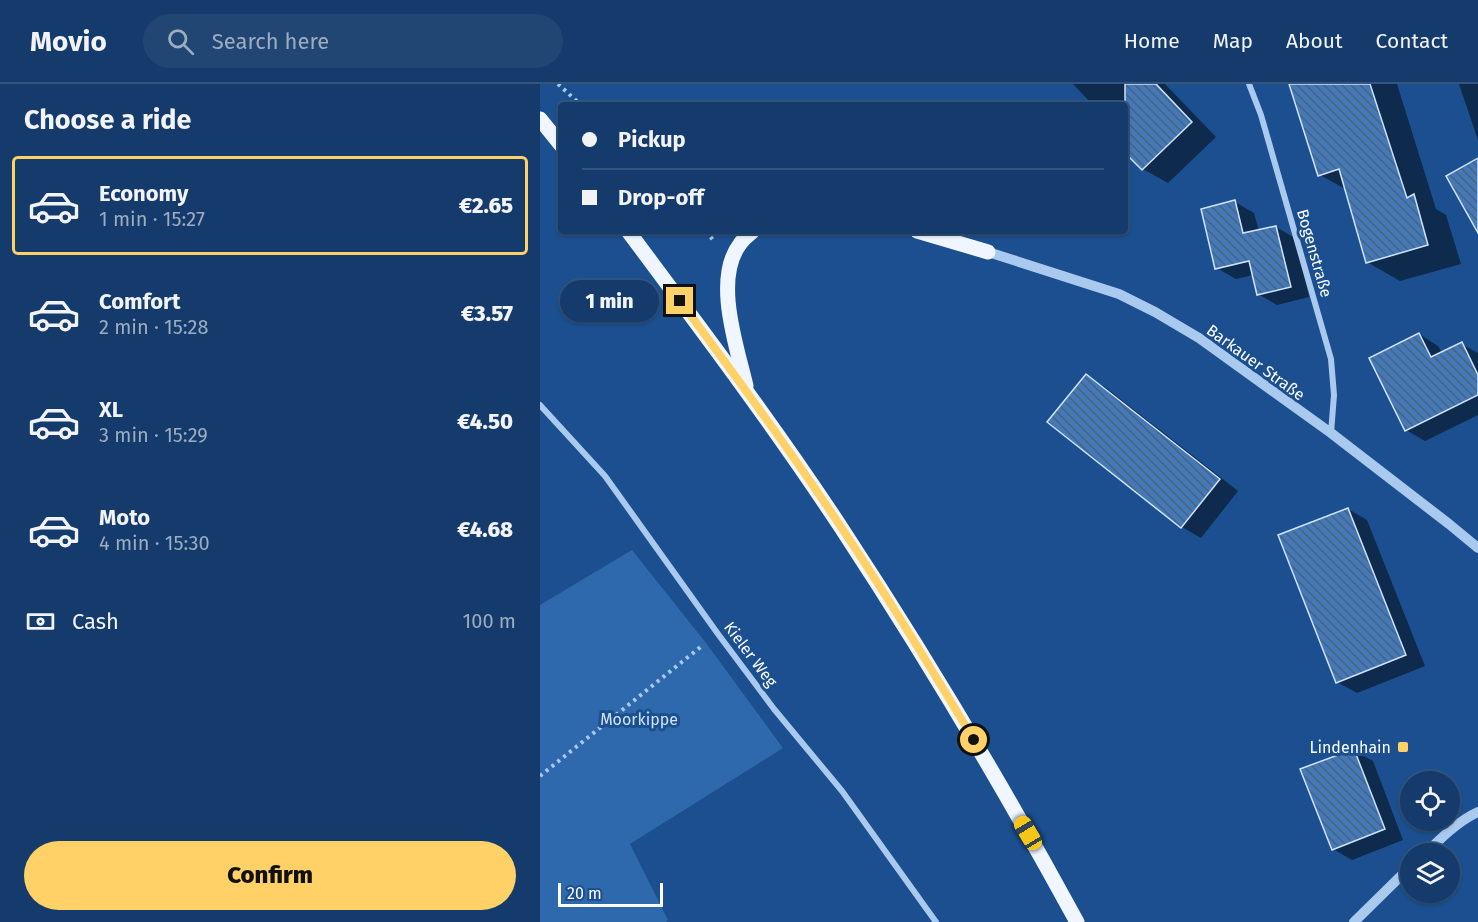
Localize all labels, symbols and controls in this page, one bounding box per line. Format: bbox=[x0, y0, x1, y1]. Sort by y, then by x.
search box bbox=[143, 14, 563, 68]
text: Movio bbox=[30, 25, 107, 58]
icon: search bbox=[164, 25, 197, 58]
text: Search here bbox=[212, 28, 329, 55]
text: Home bbox=[1124, 28, 1180, 54]
text: Map bbox=[1213, 28, 1253, 54]
text: About bbox=[1286, 28, 1343, 54]
text: Contact bbox=[1376, 28, 1448, 54]
text: Choose a ride bbox=[24, 104, 191, 136]
text: Pickup bbox=[618, 126, 686, 153]
icon: car bbox=[27, 179, 81, 233]
text: Economy bbox=[99, 180, 188, 207]
text: Drop-off bbox=[618, 184, 704, 211]
text: €2.65 bbox=[459, 192, 513, 219]
text: 1 min · 15:27 bbox=[99, 207, 205, 231]
street label: Bogenstraße bbox=[1293, 207, 1336, 300]
callout: 1 min bbox=[560, 280, 659, 322]
icon: car bbox=[27, 287, 81, 341]
route end bbox=[666, 287, 693, 314]
text: Comfort bbox=[99, 288, 180, 315]
text: 1 min bbox=[586, 289, 633, 313]
text: €3.57 bbox=[461, 300, 513, 327]
text: 2 min · 15:28 bbox=[99, 315, 209, 339]
street label: Barkauer Straße bbox=[1203, 320, 1309, 404]
icon: car bbox=[27, 395, 81, 449]
text: XL bbox=[99, 396, 123, 423]
text: €4.50 bbox=[457, 408, 513, 435]
text: 3 min · 15:29 bbox=[99, 423, 208, 447]
icon: car bbox=[27, 503, 81, 557]
text: Moto bbox=[99, 504, 150, 531]
text: €4.68 bbox=[457, 516, 513, 543]
text: 4 min · 15:30 bbox=[99, 531, 210, 555]
icon: cash bbox=[24, 605, 57, 638]
text: Cash bbox=[72, 608, 119, 635]
text: 100 m bbox=[463, 609, 516, 633]
street label: Kieler Weg bbox=[720, 618, 782, 691]
park label: Moorkippe bbox=[600, 710, 678, 729]
route start bbox=[960, 726, 987, 753]
place label: Lindenhain bbox=[1310, 738, 1391, 757]
marker: Lindenhain bbox=[1396, 740, 1410, 754]
map controls bbox=[1400, 771, 1460, 903]
button: locate bbox=[1400, 771, 1460, 831]
car bbox=[1011, 813, 1045, 853]
button: Confirm bbox=[24, 841, 516, 910]
button: layers bbox=[1400, 843, 1460, 903]
scale bar bbox=[558, 880, 663, 908]
text: 20 m bbox=[567, 884, 602, 903]

